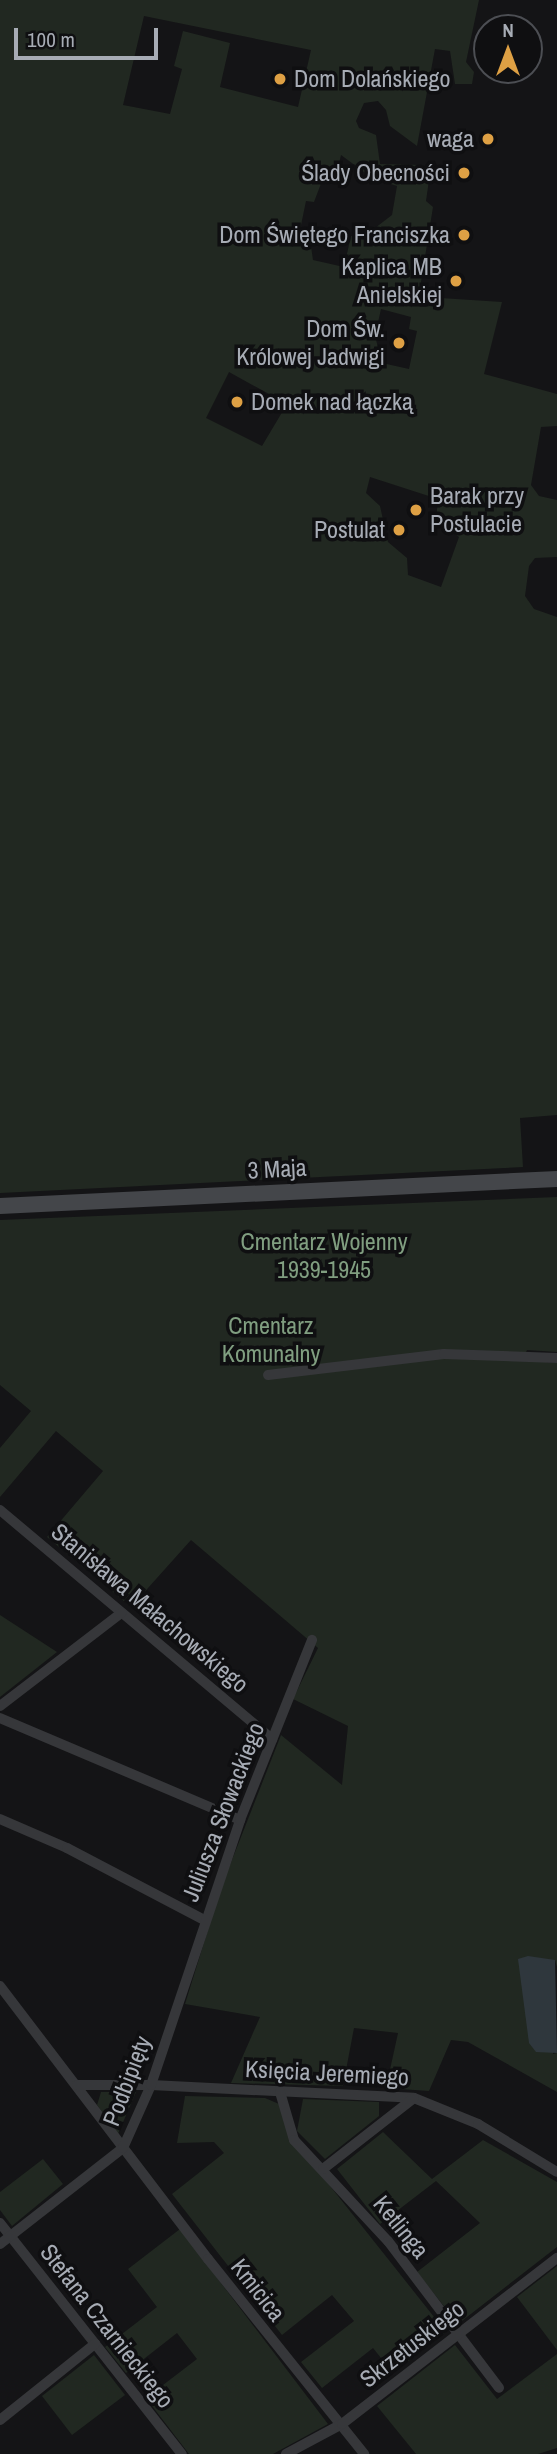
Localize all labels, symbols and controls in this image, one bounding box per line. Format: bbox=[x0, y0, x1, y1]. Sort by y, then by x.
scale bar bbox=[18, 14, 161, 58]
north arrow bbox=[473, 14, 543, 84]
text: N bbox=[502, 17, 514, 43]
text: 100 m bbox=[27, 25, 75, 54]
place label: Dom Dolańskiego bbox=[294, 65, 450, 93]
marker: Dom Dolańskiego bbox=[272, 71, 288, 87]
place label: waga bbox=[427, 125, 474, 153]
marker: waga bbox=[480, 131, 496, 147]
place label: Ślady Obecności bbox=[301, 159, 450, 187]
marker: Ślady Obecności bbox=[456, 165, 472, 181]
place label: Dom Świętego Franciszka bbox=[219, 221, 450, 249]
marker: Dom Świętego Franciszka bbox=[456, 227, 472, 243]
place label: Kaplica MB Anielskiej bbox=[341, 253, 442, 309]
marker: Kaplica MB Anielskiej bbox=[448, 273, 464, 289]
place label: Dom Św. Królowej Jadwigi bbox=[236, 315, 385, 371]
marker: Dom Św. Królowej Jadwigi bbox=[391, 335, 407, 351]
place label: Domek nad łączką bbox=[251, 388, 413, 416]
marker: Domek nad łączką bbox=[229, 394, 245, 410]
place label: Barak przy Postulacie bbox=[430, 482, 524, 538]
marker: Barak przy Postulacie bbox=[408, 502, 424, 518]
place label: Postulat bbox=[314, 516, 385, 544]
marker: Postulat bbox=[391, 522, 407, 538]
street label: 3 Maja bbox=[247, 1153, 307, 1185]
park label: Cmentarz Wojenny 1939-1945 bbox=[241, 1228, 407, 1284]
park label: Cmentarz Komunalny bbox=[222, 1312, 320, 1368]
street label: Stanisława Małachowskiego bbox=[46, 1517, 254, 1699]
street label: Juliusza Słowackiego bbox=[176, 1719, 270, 1905]
street label: Podbipięty bbox=[97, 2032, 157, 2130]
street label: Księcia Jeremiego bbox=[244, 2054, 410, 2092]
street label: Ketlinga bbox=[367, 2190, 435, 2264]
street label: Stefana Czarnieckiego bbox=[34, 2238, 180, 2414]
street label: Kmicica bbox=[225, 2253, 291, 2327]
street label: Skrzetuskiego bbox=[354, 2294, 470, 2394]

